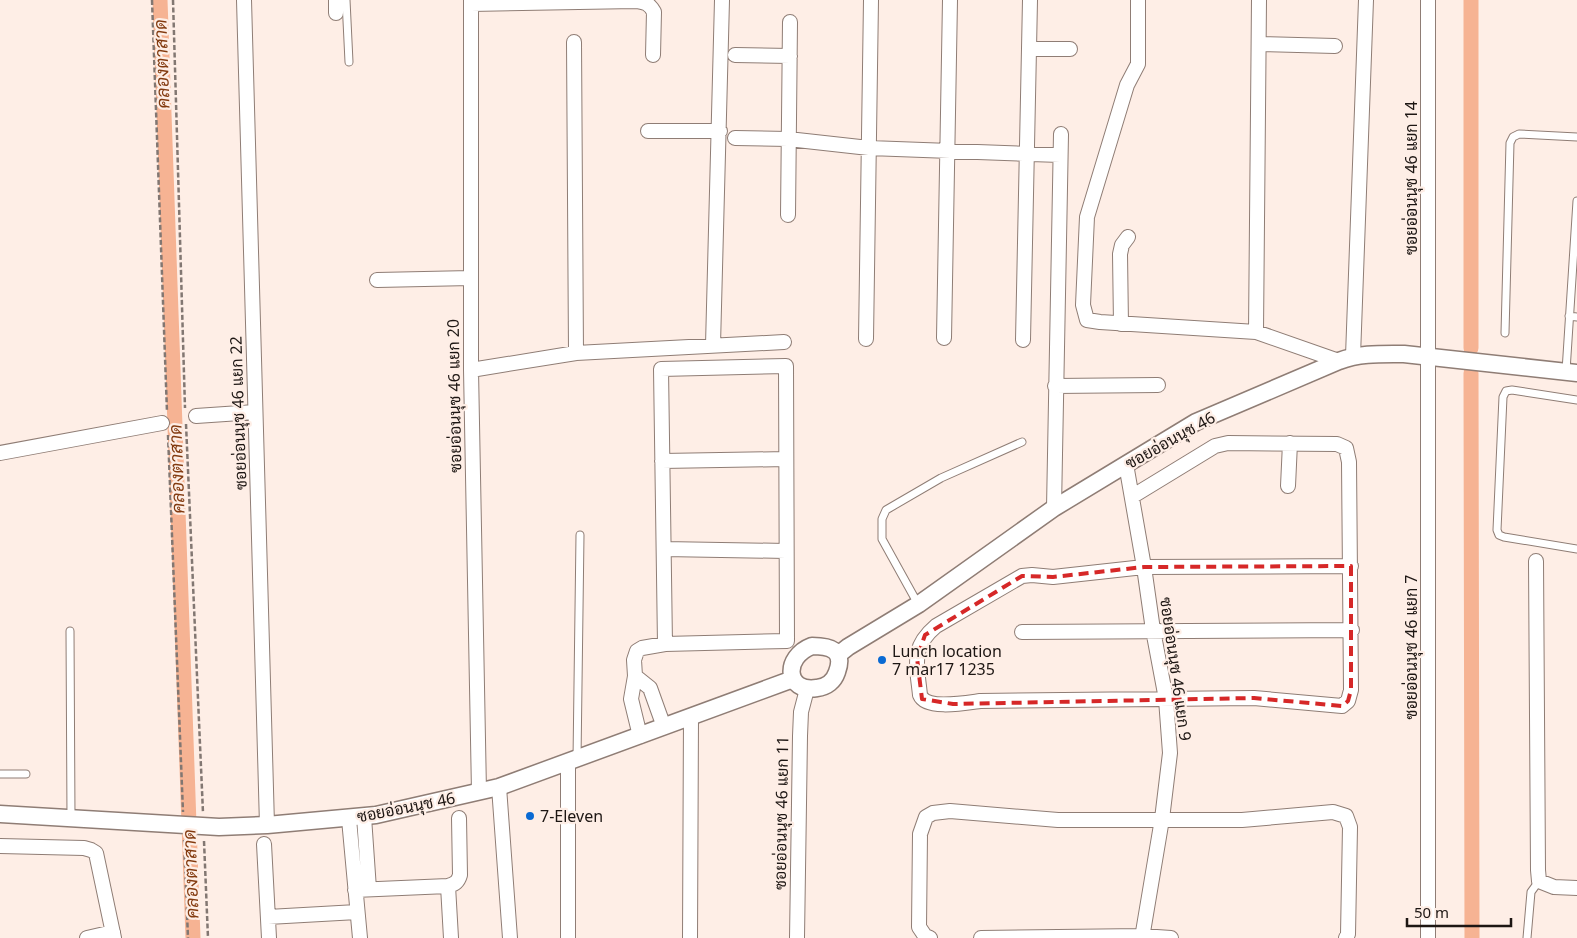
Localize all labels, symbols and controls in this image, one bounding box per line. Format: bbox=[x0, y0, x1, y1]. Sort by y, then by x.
water label: คลองตาสาด bbox=[147, 19, 175, 109]
street label: ซอยอ่อนนุช 46 แยก 14 bbox=[1400, 101, 1423, 255]
street label: ซอยอ่อนนุช 46 แยก 20 bbox=[442, 319, 467, 473]
street label: ซอยอ่อนนุช 46 แยก 22 bbox=[224, 336, 253, 490]
street label: ซอยอ่อนนุช 46 bbox=[1121, 406, 1219, 475]
water label: คลองตาสาด bbox=[162, 424, 190, 514]
street label: ซอยอ่อนนุช 46 แยก 7 bbox=[1400, 575, 1423, 719]
street label: ซอยอ่อนนุช 46 แยก 9 bbox=[1154, 596, 1197, 742]
place label: Lunch location 7 mar17 1235 bbox=[892, 640, 1002, 680]
marker: Lunch location 7 mar17 1235 bbox=[876, 654, 888, 666]
street label: ซอยอ่อนนุช 46 แยก 11 bbox=[769, 736, 794, 890]
street label: ซอยอ่อนนุช 46 bbox=[355, 787, 457, 828]
place label: 7-Eleven bbox=[540, 805, 603, 827]
marker: 7-Eleven bbox=[524, 810, 536, 822]
water label: คลองตาสาด bbox=[176, 829, 204, 919]
scale bar bbox=[1407, 896, 1511, 928]
text: 50 m bbox=[1414, 902, 1449, 922]

